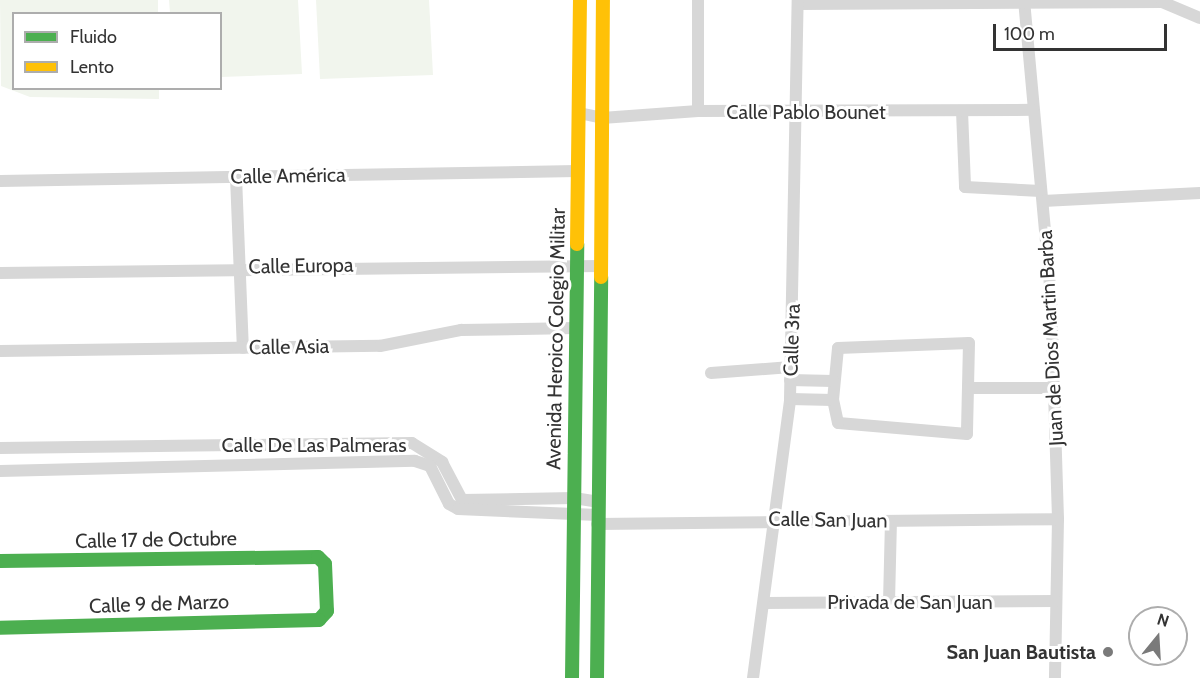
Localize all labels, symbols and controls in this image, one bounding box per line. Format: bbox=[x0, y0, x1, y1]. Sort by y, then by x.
legend bbox=[12, 12, 222, 90]
scale bar bbox=[996, 12, 1170, 50]
text: 100 m bbox=[1004, 23, 1055, 45]
text: Fluido bbox=[70, 26, 117, 48]
text: Lento bbox=[70, 56, 114, 78]
street label: Calle Pablo Bounet bbox=[726, 100, 886, 124]
street label: Calle América bbox=[230, 163, 346, 189]
street label: Avenida Heroico Colegio Militar bbox=[542, 208, 570, 470]
street label: Juan de Dios Martin Barba bbox=[1033, 229, 1069, 447]
street label: Calle Europa bbox=[248, 253, 354, 279]
street label: Calle 3ra bbox=[779, 303, 805, 377]
street label: Calle Asia bbox=[249, 334, 329, 360]
street label: Calle De Las Palmeras bbox=[222, 433, 406, 457]
street label: Calle San Juan bbox=[768, 507, 888, 533]
street label: Calle 17 de Octubre bbox=[75, 527, 237, 553]
street label: Calle 9 de Marzo bbox=[89, 590, 229, 618]
street label: Privada de San Juan bbox=[827, 590, 993, 614]
north arrow bbox=[1128, 606, 1188, 666]
text: N bbox=[1155, 610, 1171, 631]
place label: San Juan Bautista bbox=[947, 640, 1096, 664]
marker: San Juan Bautista bbox=[1101, 645, 1115, 659]

